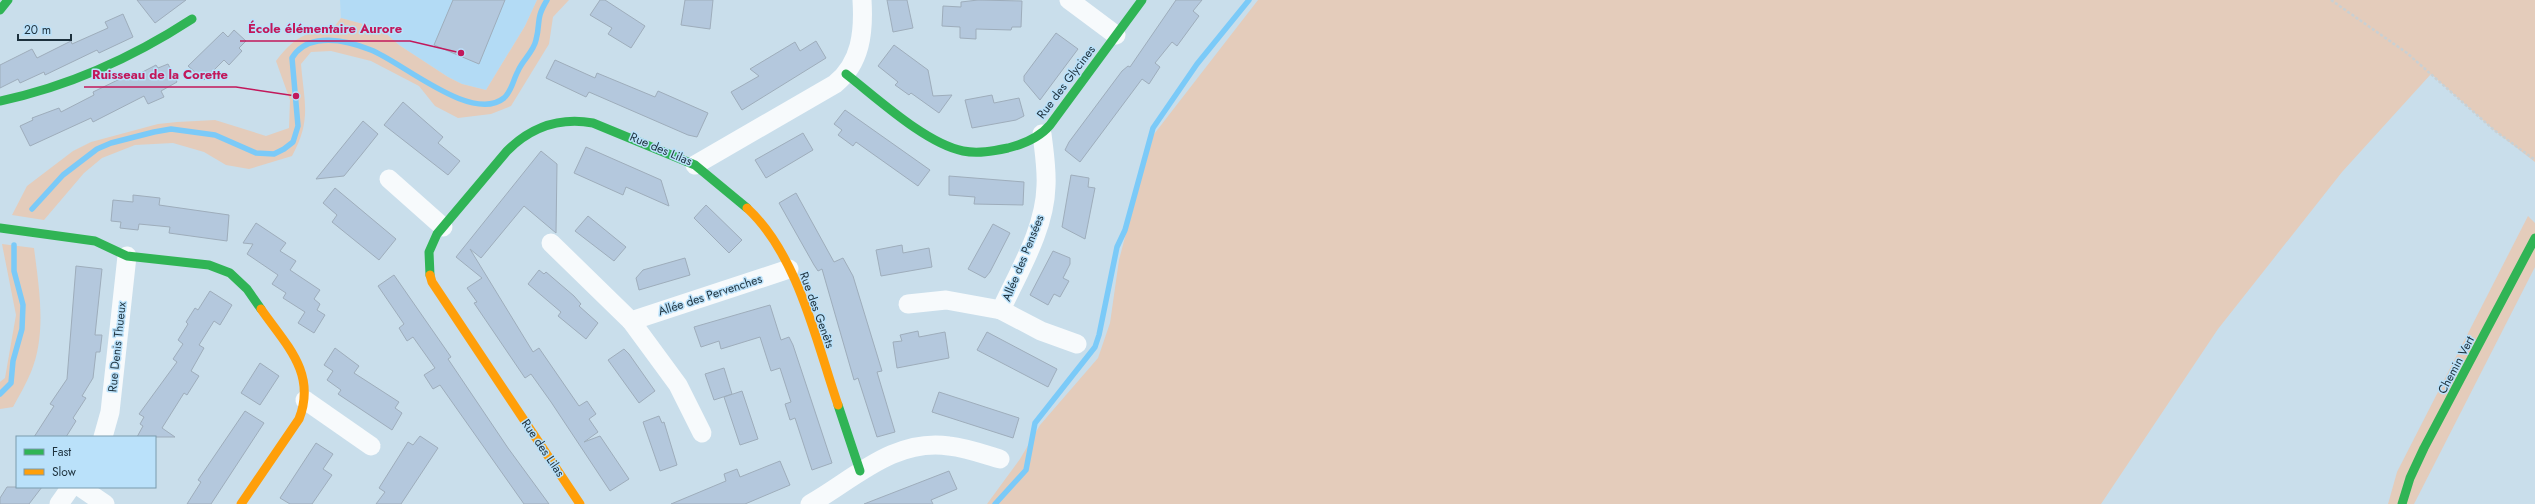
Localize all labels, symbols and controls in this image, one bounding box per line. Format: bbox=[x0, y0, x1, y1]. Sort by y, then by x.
scale bar bbox=[18, 16, 71, 42]
callout: École élémentaire Aurore bbox=[240, 16, 410, 41]
text: École élémentaire Aurore bbox=[248, 19, 403, 38]
text: 20 m bbox=[24, 21, 51, 39]
street label: Rue des Glycines bbox=[1032, 41, 1100, 122]
callout: Ruisseau de la Corette bbox=[84, 62, 236, 87]
text: Ruisseau de la Corette bbox=[92, 65, 229, 84]
street label: Rue des Lilas bbox=[627, 128, 695, 170]
street label: Allée des Pensées bbox=[997, 212, 1049, 304]
street label: Rue des Genêts bbox=[795, 269, 839, 351]
street label: Allée des Pervenches bbox=[656, 270, 764, 320]
street label: Rue Denis Thueux bbox=[103, 300, 131, 393]
street label: Chemin Vert bbox=[2433, 333, 2479, 397]
street label: Rue des Lilas bbox=[517, 416, 569, 481]
legend bbox=[16, 436, 156, 488]
text: Fast bbox=[52, 443, 71, 461]
text: Slow bbox=[52, 463, 77, 481]

